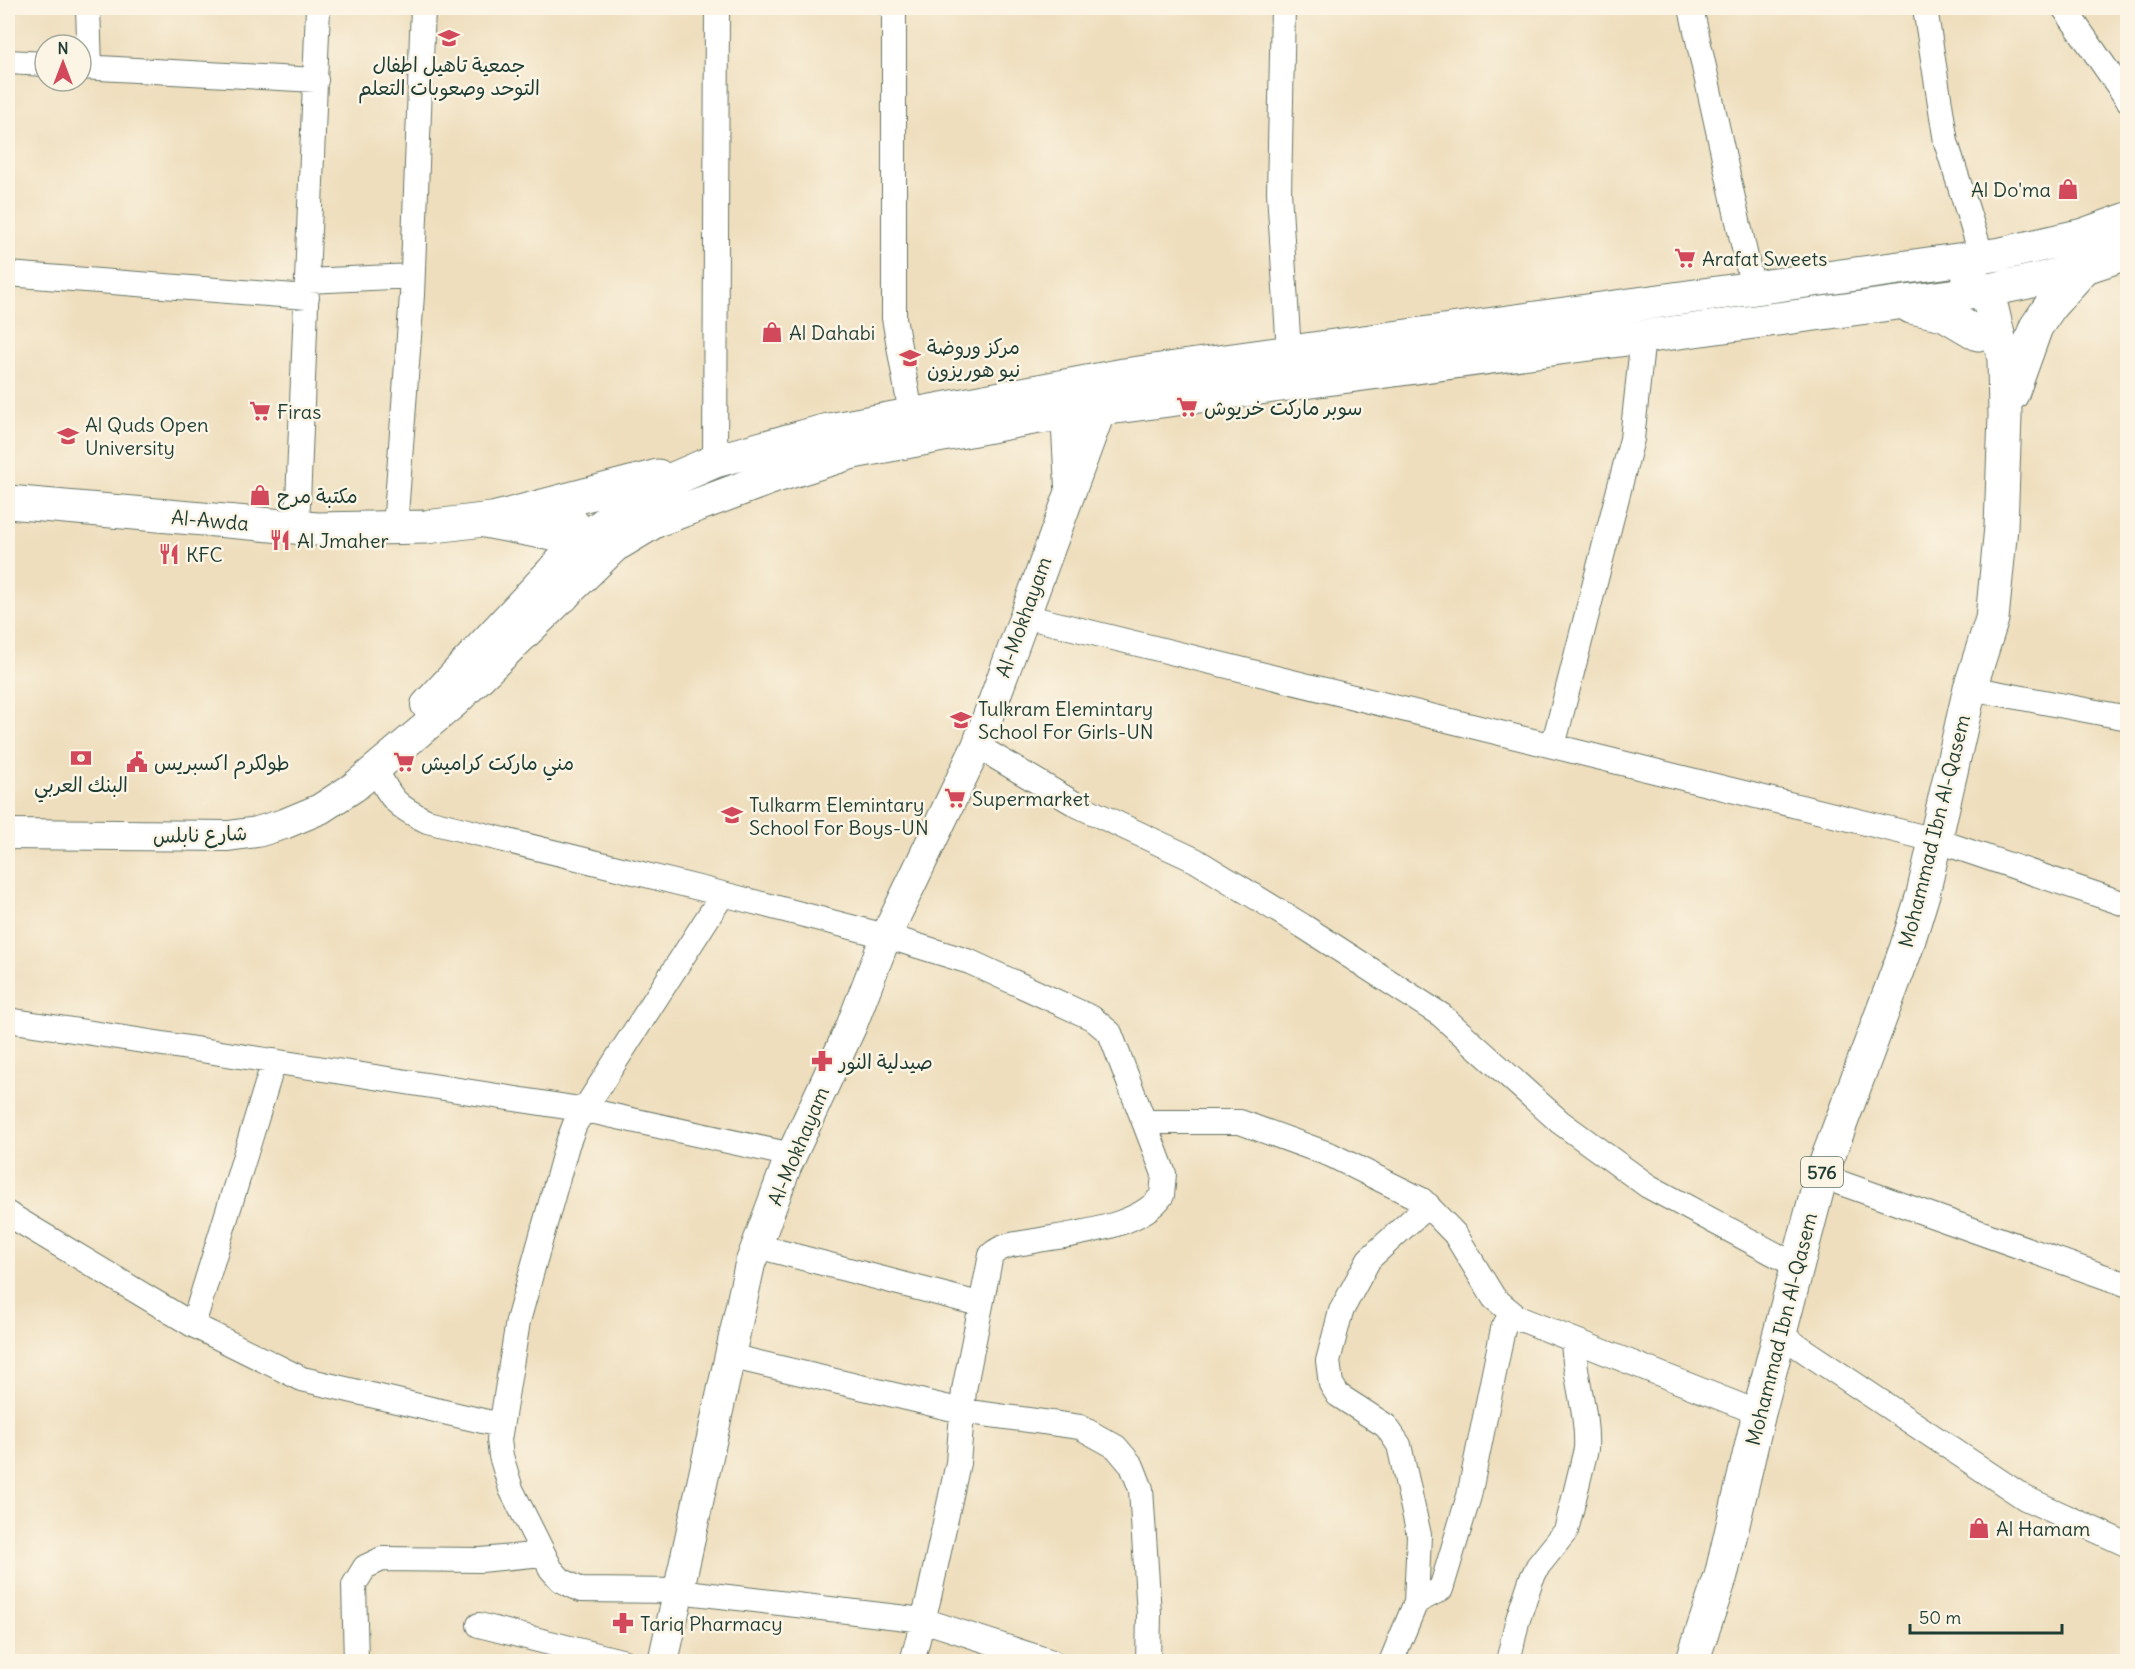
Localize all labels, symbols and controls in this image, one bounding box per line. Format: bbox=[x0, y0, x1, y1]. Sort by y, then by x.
school or university icon: جمعية تاهيل اطفال التوحد وصعوبات التعلم bbox=[437, 26, 461, 50]
north arrow bbox=[33, 33, 93, 93]
text: N bbox=[57, 38, 69, 58]
place label: جمعية تاهيل اطفال التوحد وصعوبات التعلم bbox=[358, 52, 540, 104]
place label: Al Do'ma bbox=[1971, 177, 2051, 202]
shop icon: Al Do'ma bbox=[2056, 177, 2080, 201]
supermarket icon: Arafat Sweets bbox=[1673, 246, 1697, 270]
place label: Arafat Sweets bbox=[1702, 246, 1827, 271]
shop icon: Al Dahabi bbox=[760, 320, 784, 344]
place label: Al Dahabi bbox=[789, 320, 875, 345]
place label: مركز وروضة نيو هوريزون bbox=[927, 334, 1020, 382]
school or university icon: مركز وروضة نيو هوريزون bbox=[898, 346, 922, 370]
supermarket icon: سوبر ماركت خريوش bbox=[1175, 395, 1199, 419]
place label: سوبر ماركت خريوش bbox=[1204, 395, 1362, 421]
supermarket icon: Firas bbox=[248, 399, 272, 423]
place label: Firas bbox=[277, 399, 321, 424]
place label: Al Quds Open University bbox=[85, 412, 209, 460]
school or university icon: Al Quds Open University bbox=[56, 424, 80, 448]
shop icon: مكتبة مرح bbox=[248, 483, 272, 507]
place label: مكتبة مرح bbox=[277, 483, 358, 510]
street label: Al-Awda bbox=[170, 504, 250, 536]
restaurant icon: Al Jmaher bbox=[268, 528, 292, 552]
place label: Al Jmaher bbox=[297, 528, 389, 553]
restaurant icon: KFC bbox=[157, 542, 181, 566]
place label: KFC bbox=[186, 542, 223, 567]
street label: Al-Mokhayam bbox=[990, 553, 1056, 681]
place label: Tulkram Elemintary School For Girls-UN bbox=[978, 696, 1154, 744]
school or university icon: Tulkram Elemintary School For Girls-UN bbox=[949, 708, 973, 732]
street label: Mohammad Ibn Al-Qasem bbox=[1893, 712, 1975, 950]
bank icon: البنك العربي bbox=[69, 746, 93, 770]
public building icon: طولكرم اكسبريس bbox=[125, 750, 149, 774]
place label: طولكرم اكسبريس bbox=[154, 750, 290, 779]
supermarket icon: مني ماركت كراميش bbox=[392, 750, 416, 774]
place label: مني ماركت كراميش bbox=[421, 750, 574, 781]
place label: البنك العربي bbox=[34, 772, 128, 803]
supermarket icon: Supermarket bbox=[943, 786, 967, 810]
place label: Supermarket bbox=[972, 786, 1090, 811]
place label: Tulkarm Elemintary School For Boys-UN bbox=[749, 792, 929, 840]
school or university icon: Tulkarm Elemintary School For Boys-UN bbox=[720, 803, 744, 827]
street label: شارع نابلس bbox=[152, 820, 248, 850]
pharmacy icon: صيدلية النور bbox=[810, 1049, 834, 1073]
place label: صيدلية النور bbox=[837, 1049, 933, 1076]
street label: Al-Mokhayam bbox=[762, 1083, 834, 1209]
road number: 576 bbox=[1801, 1157, 1843, 1187]
street label: Mohammad Ibn Al-Qasem bbox=[1740, 1210, 1822, 1448]
shop icon: Al Hamam bbox=[1967, 1516, 1991, 1540]
place label: Al Hamam bbox=[1996, 1516, 2090, 1541]
scale bar bbox=[1910, 1597, 2062, 1635]
text: 50 m bbox=[1919, 1606, 1961, 1629]
pharmacy icon: Tariq Pharmacy bbox=[611, 1611, 635, 1635]
place label: Tariq Pharmacy bbox=[640, 1611, 783, 1636]

